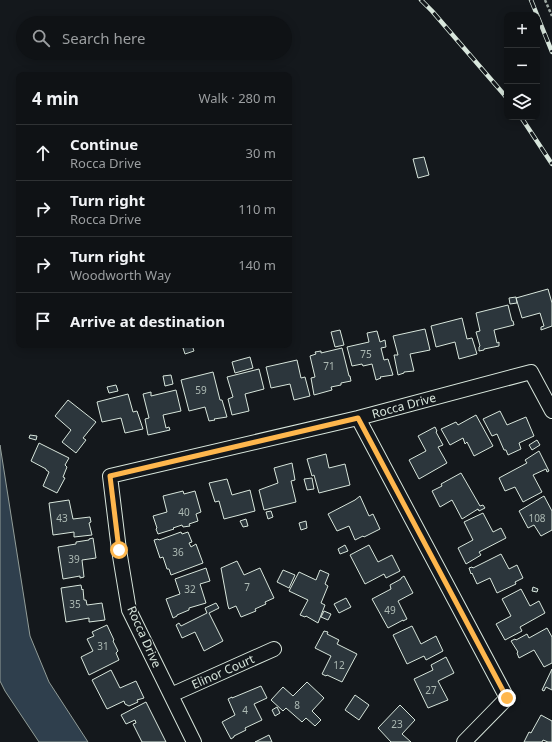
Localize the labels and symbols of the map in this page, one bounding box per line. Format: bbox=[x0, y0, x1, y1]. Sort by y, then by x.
house number: 75 bbox=[360, 347, 372, 361]
house number: 71 bbox=[323, 359, 335, 373]
house number: 59 bbox=[195, 383, 207, 397]
street label: Rocca Drive bbox=[370, 389, 438, 422]
house number: 40 bbox=[178, 505, 190, 519]
house number: 43 bbox=[56, 511, 68, 525]
house number: 108 bbox=[528, 511, 546, 525]
route start bbox=[110, 541, 128, 559]
house number: 36 bbox=[172, 545, 184, 559]
house number: 39 bbox=[68, 552, 80, 566]
house number: 7 bbox=[244, 580, 250, 594]
house number: 32 bbox=[184, 582, 196, 596]
house number: 35 bbox=[69, 597, 81, 611]
street label: Rocca Drive bbox=[123, 603, 166, 671]
house number: 49 bbox=[384, 603, 396, 617]
house number: 31 bbox=[97, 639, 109, 653]
street label: Elinor Court bbox=[189, 650, 258, 693]
house number: 12 bbox=[333, 658, 345, 672]
house number: 27 bbox=[425, 683, 437, 697]
route end bbox=[498, 689, 516, 707]
house number: 8 bbox=[294, 698, 300, 712]
house number: 4 bbox=[242, 703, 248, 717]
house number: 23 bbox=[391, 717, 403, 731]

